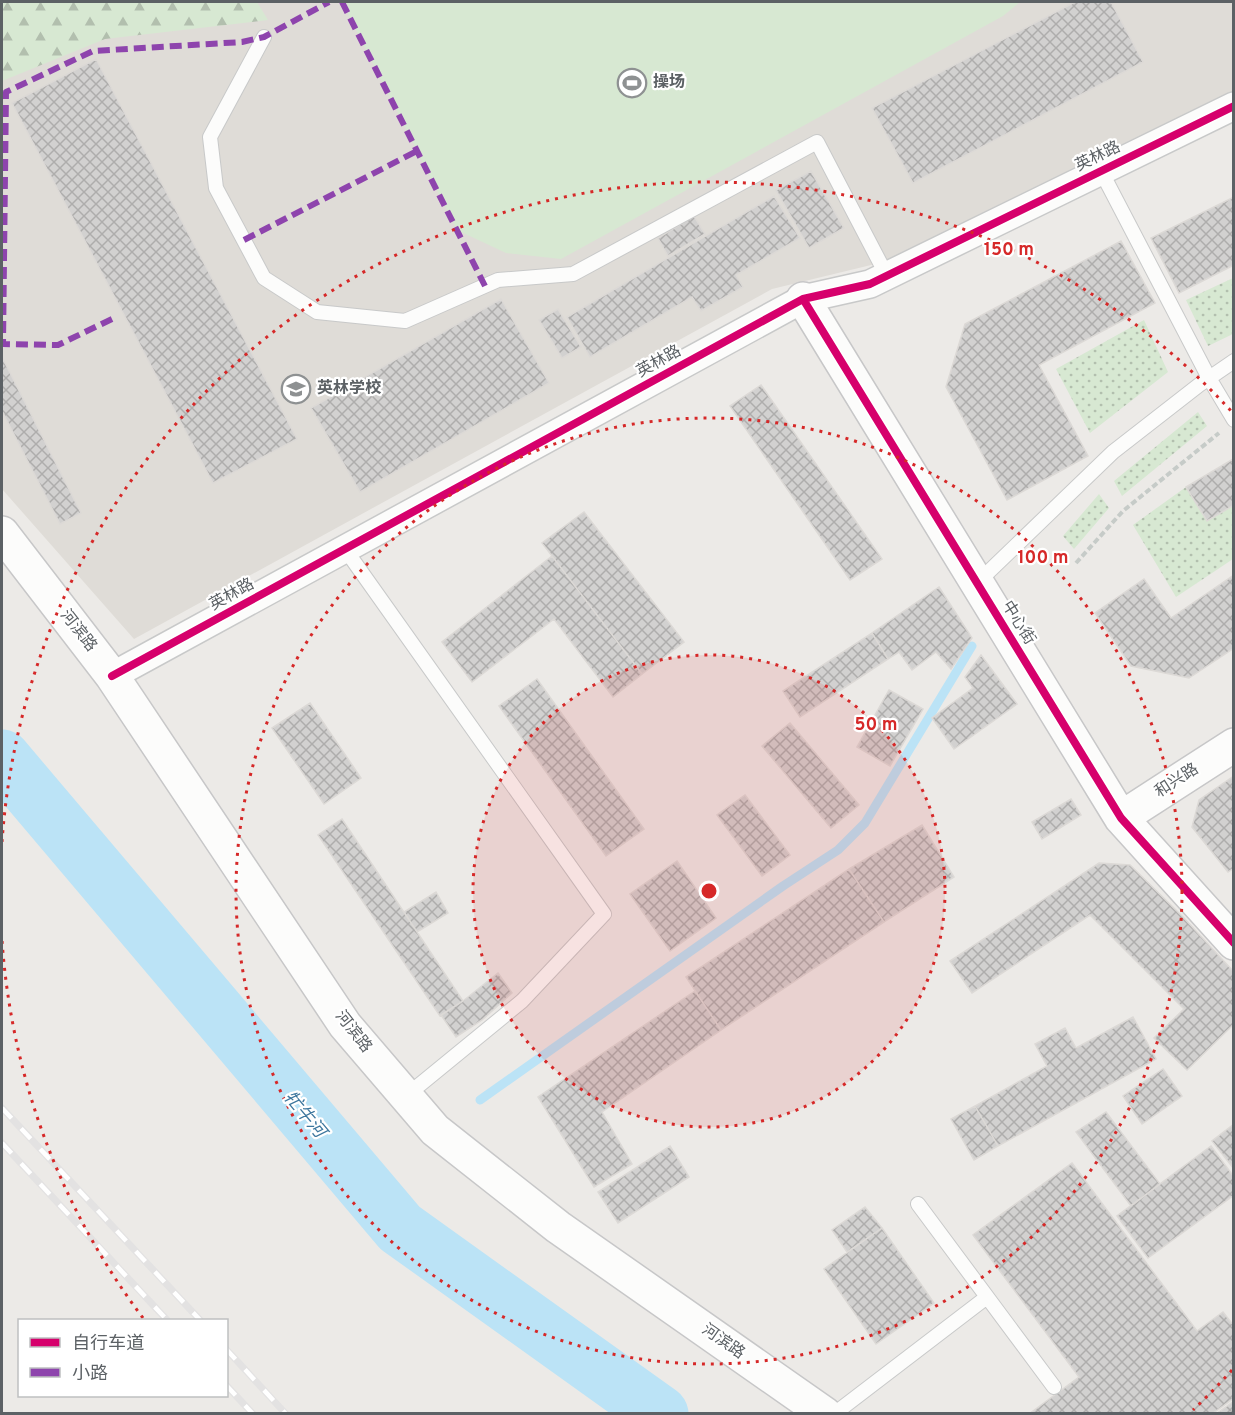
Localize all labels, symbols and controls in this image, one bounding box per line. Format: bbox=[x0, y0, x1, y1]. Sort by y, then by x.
sports icon: 操场 bbox=[616, 67, 648, 99]
place label: 操场 bbox=[653, 73, 685, 93]
street label: 英林路 bbox=[1072, 137, 1124, 177]
text: 150 m bbox=[984, 239, 1034, 262]
street label: 英林路 bbox=[633, 342, 685, 382]
school or university icon: 英林学校 bbox=[280, 373, 312, 405]
place label: 英林学校 bbox=[317, 378, 382, 399]
text: 100 m bbox=[1017, 547, 1069, 570]
street label: 英林路 bbox=[206, 575, 258, 615]
street label: 中心街 bbox=[997, 597, 1039, 649]
street label: 河滨路 bbox=[55, 606, 101, 656]
text: 50 m bbox=[854, 714, 898, 737]
street label: 和兴路 bbox=[1151, 760, 1203, 802]
centre of rings bbox=[699, 881, 719, 901]
street label: 河滨路 bbox=[330, 1007, 376, 1057]
water label: 牤牛河 bbox=[278, 1087, 332, 1145]
legend bbox=[18, 1319, 228, 1397]
street label: 河滨路 bbox=[698, 1320, 748, 1364]
text: 自行车道 bbox=[72, 1333, 144, 1356]
text: 小路 bbox=[72, 1363, 108, 1386]

